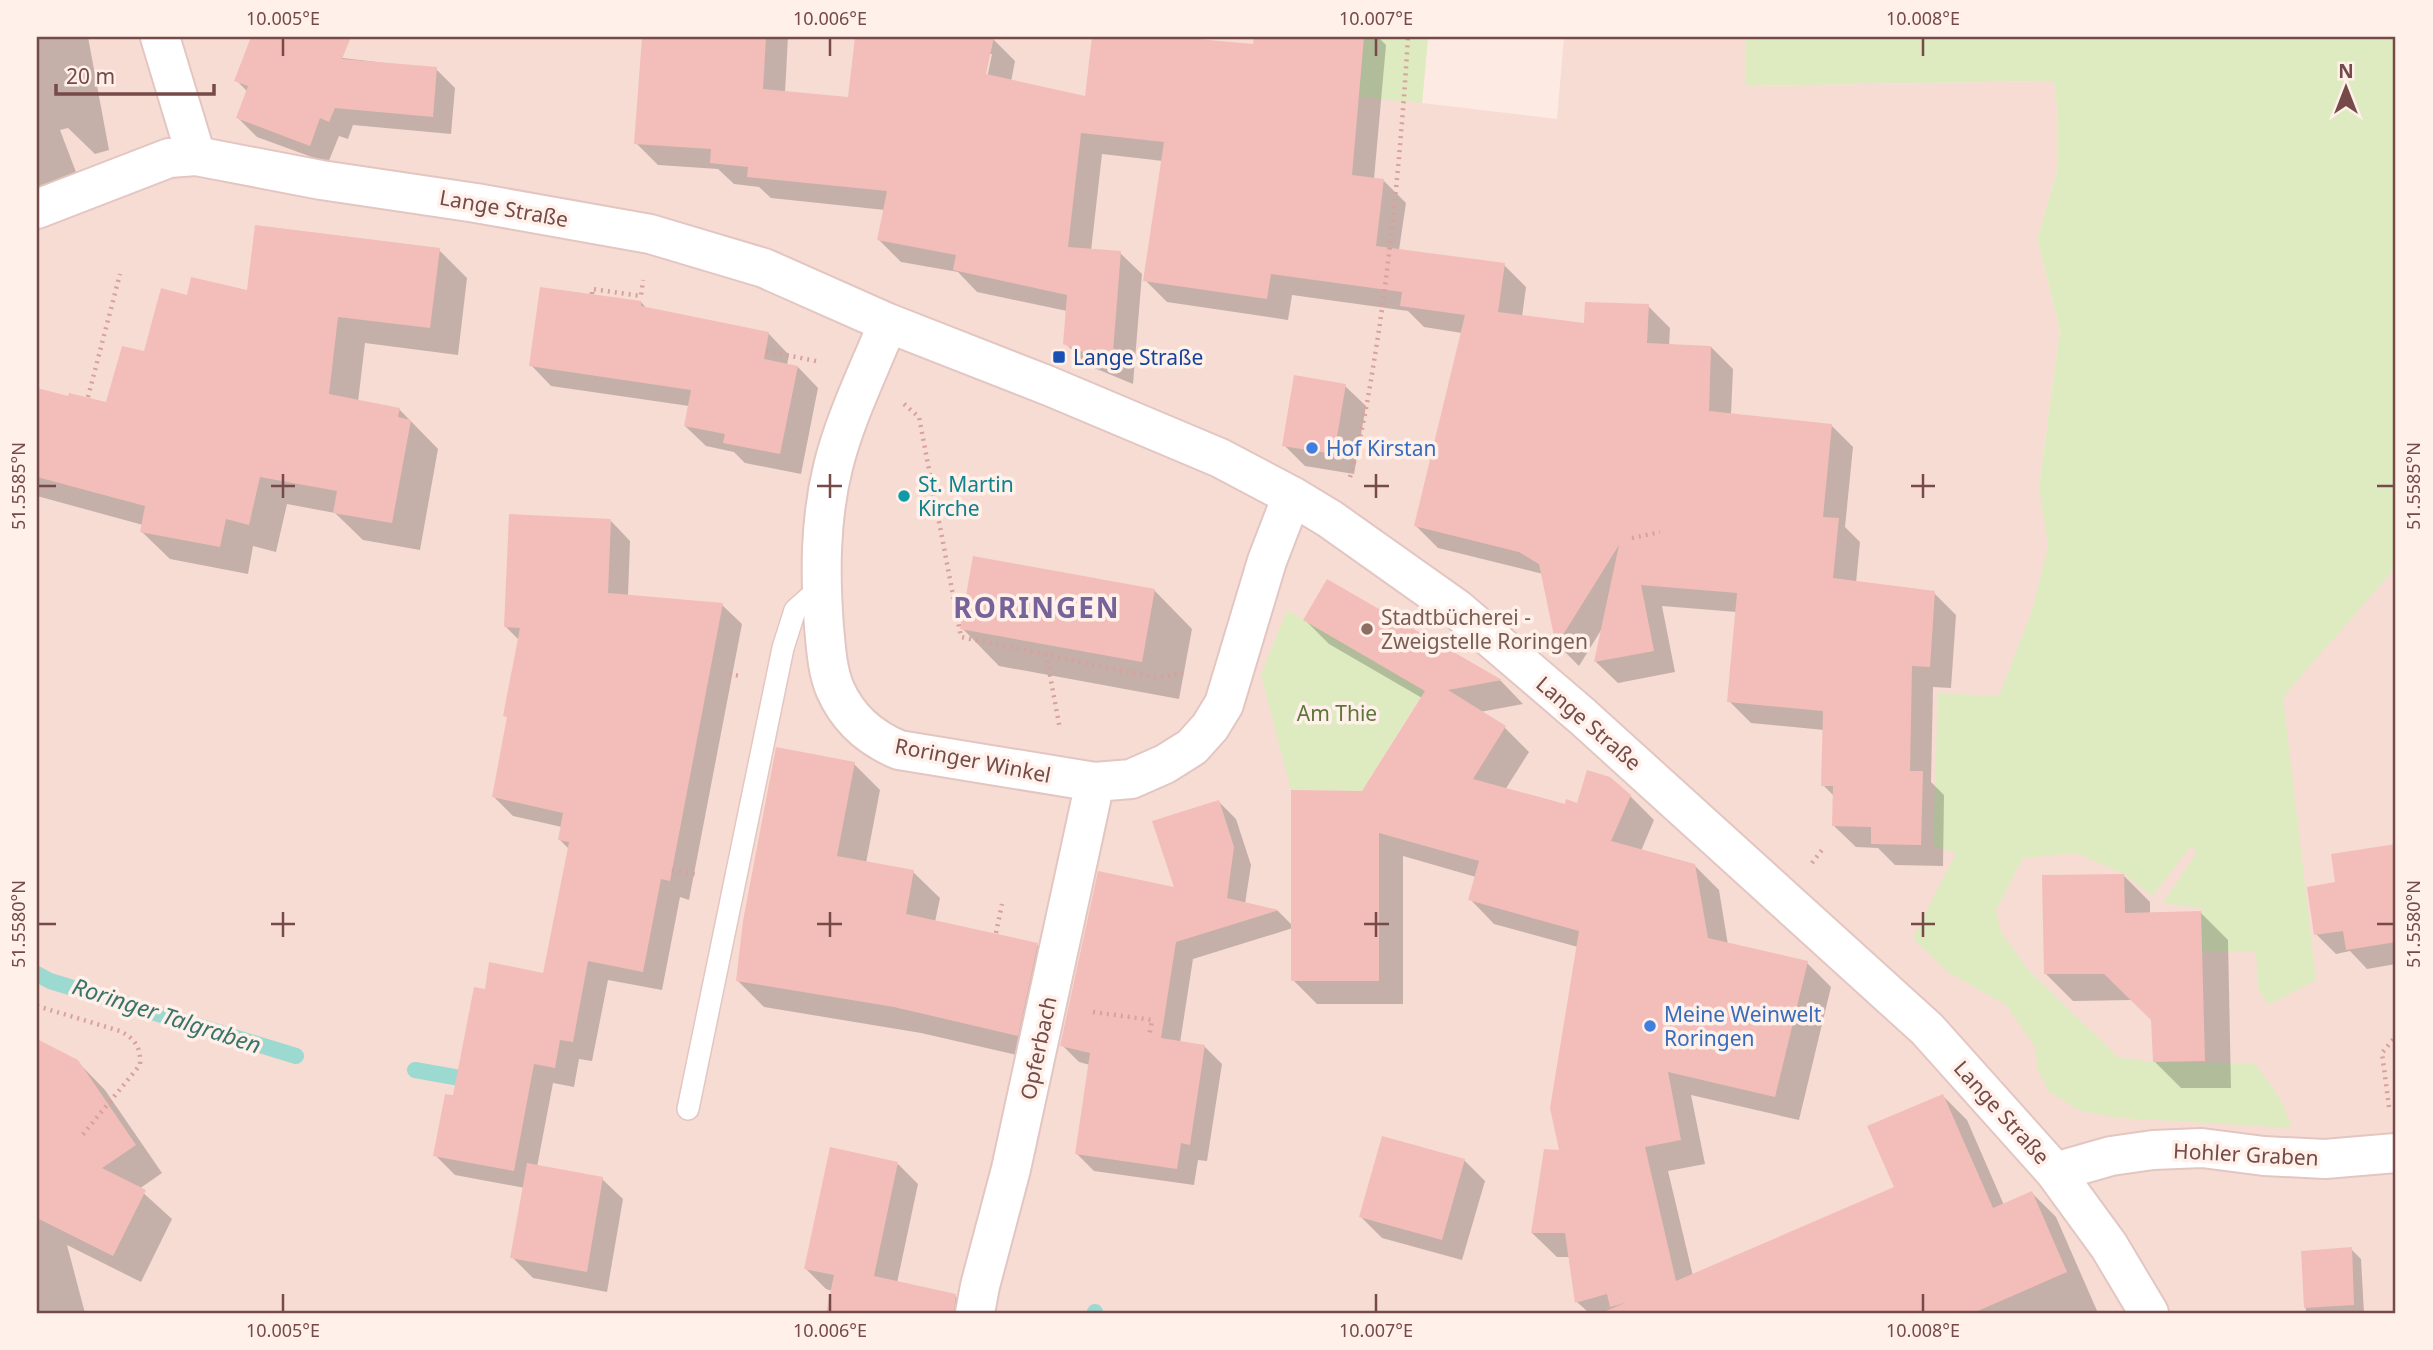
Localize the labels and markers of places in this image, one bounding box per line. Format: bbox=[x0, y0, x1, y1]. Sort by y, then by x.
place label: Lange Straße bbox=[1073, 343, 1203, 371]
marker: Lange Straße bbox=[1051, 349, 1067, 365]
place label: Hof Kirstan bbox=[1326, 434, 1436, 462]
marker: Hof Kirstan bbox=[1304, 440, 1320, 456]
place label: St. Martin Kirche bbox=[918, 470, 1014, 522]
marker: St. Martin Kirche bbox=[896, 488, 912, 504]
place label: Stadtbücherei - Zweigstelle Roringen bbox=[1381, 603, 1588, 655]
marker: Stadtbücherei - Zweigstelle Roringen bbox=[1359, 621, 1375, 637]
place label: Meine Weinwelt Roringen bbox=[1664, 1000, 1822, 1052]
marker: Meine Weinwelt Roringen bbox=[1642, 1018, 1658, 1034]

